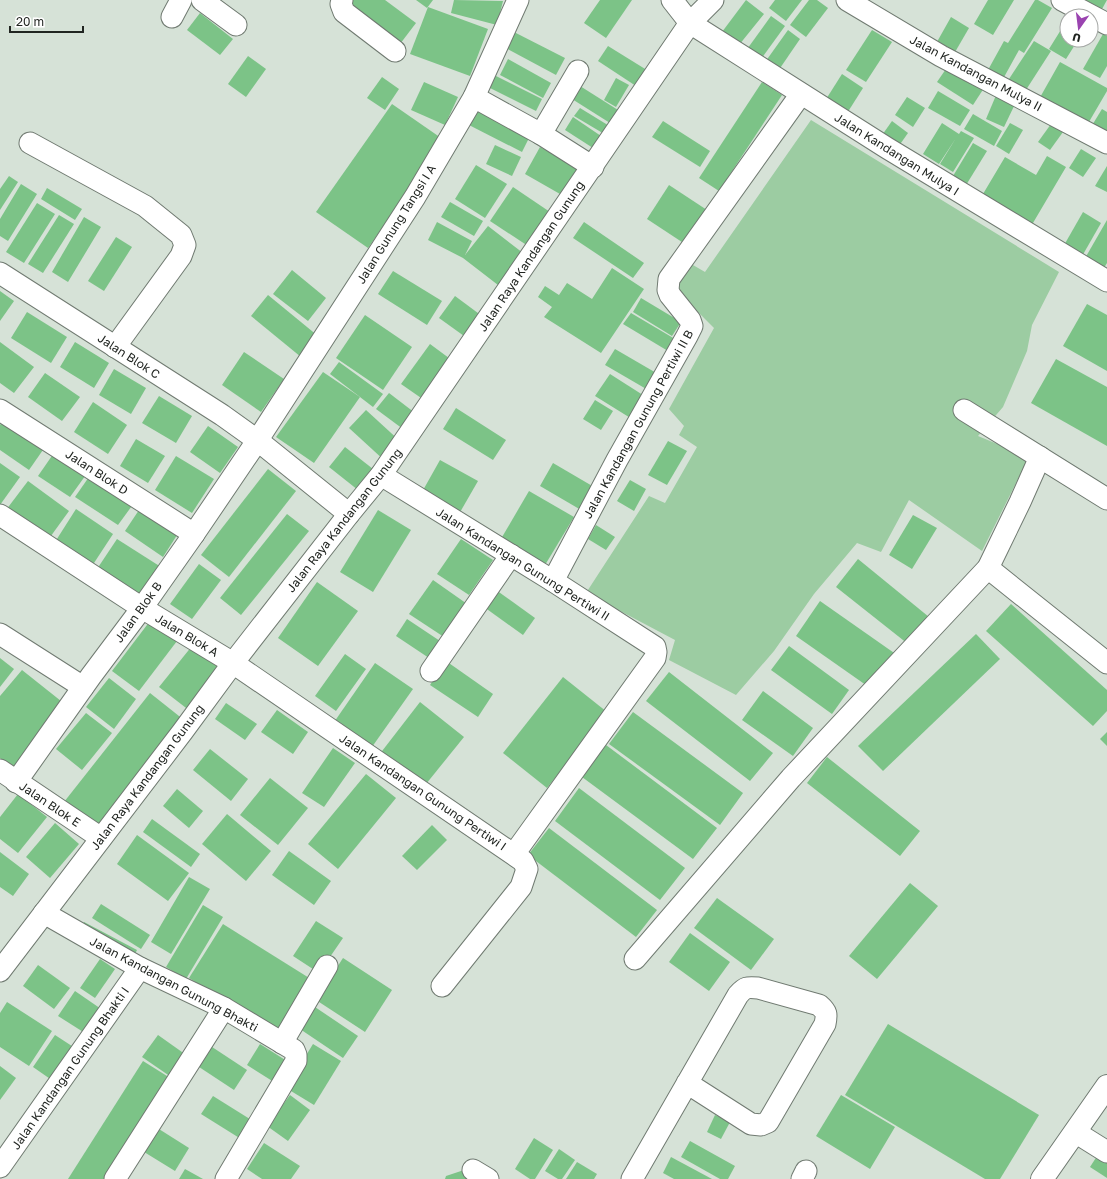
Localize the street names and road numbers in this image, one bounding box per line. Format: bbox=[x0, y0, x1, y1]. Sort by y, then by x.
street label: Jalan Kandangan Mulya II bbox=[907, 32, 1045, 114]
street label: Jalan Kandangan Mulya I bbox=[832, 110, 962, 198]
street label: Jalan Gunung Tangsi I A bbox=[353, 162, 439, 286]
street label: Jalan Raya Kandangan Gunung bbox=[475, 178, 587, 334]
street label: Jalan Kandangan Gunung Pertiwi II B bbox=[580, 327, 696, 521]
street label: Jalan Blok C bbox=[95, 330, 163, 382]
street label: Jalan Raya Kandangan Gunung bbox=[283, 445, 405, 595]
street label: Jalan Blok D bbox=[63, 446, 131, 498]
street label: Jalan Kandangan Gunung Pertiwi II bbox=[433, 504, 613, 624]
street label: Jalan Blok B bbox=[111, 579, 165, 645]
street label: Jalan Blok A bbox=[153, 610, 221, 660]
street label: Jalan Raya Kandangan Gunung bbox=[87, 701, 207, 853]
street label: Jalan Kandangan Gunung Pertiwi I bbox=[337, 730, 509, 854]
street label: Jalan Blok E bbox=[17, 778, 83, 830]
street label: Jalan Kandangan Gunung Bhakti bbox=[87, 933, 261, 1035]
street label: Jalan Kandangan Gunung Bhakti I bbox=[8, 984, 132, 1152]

